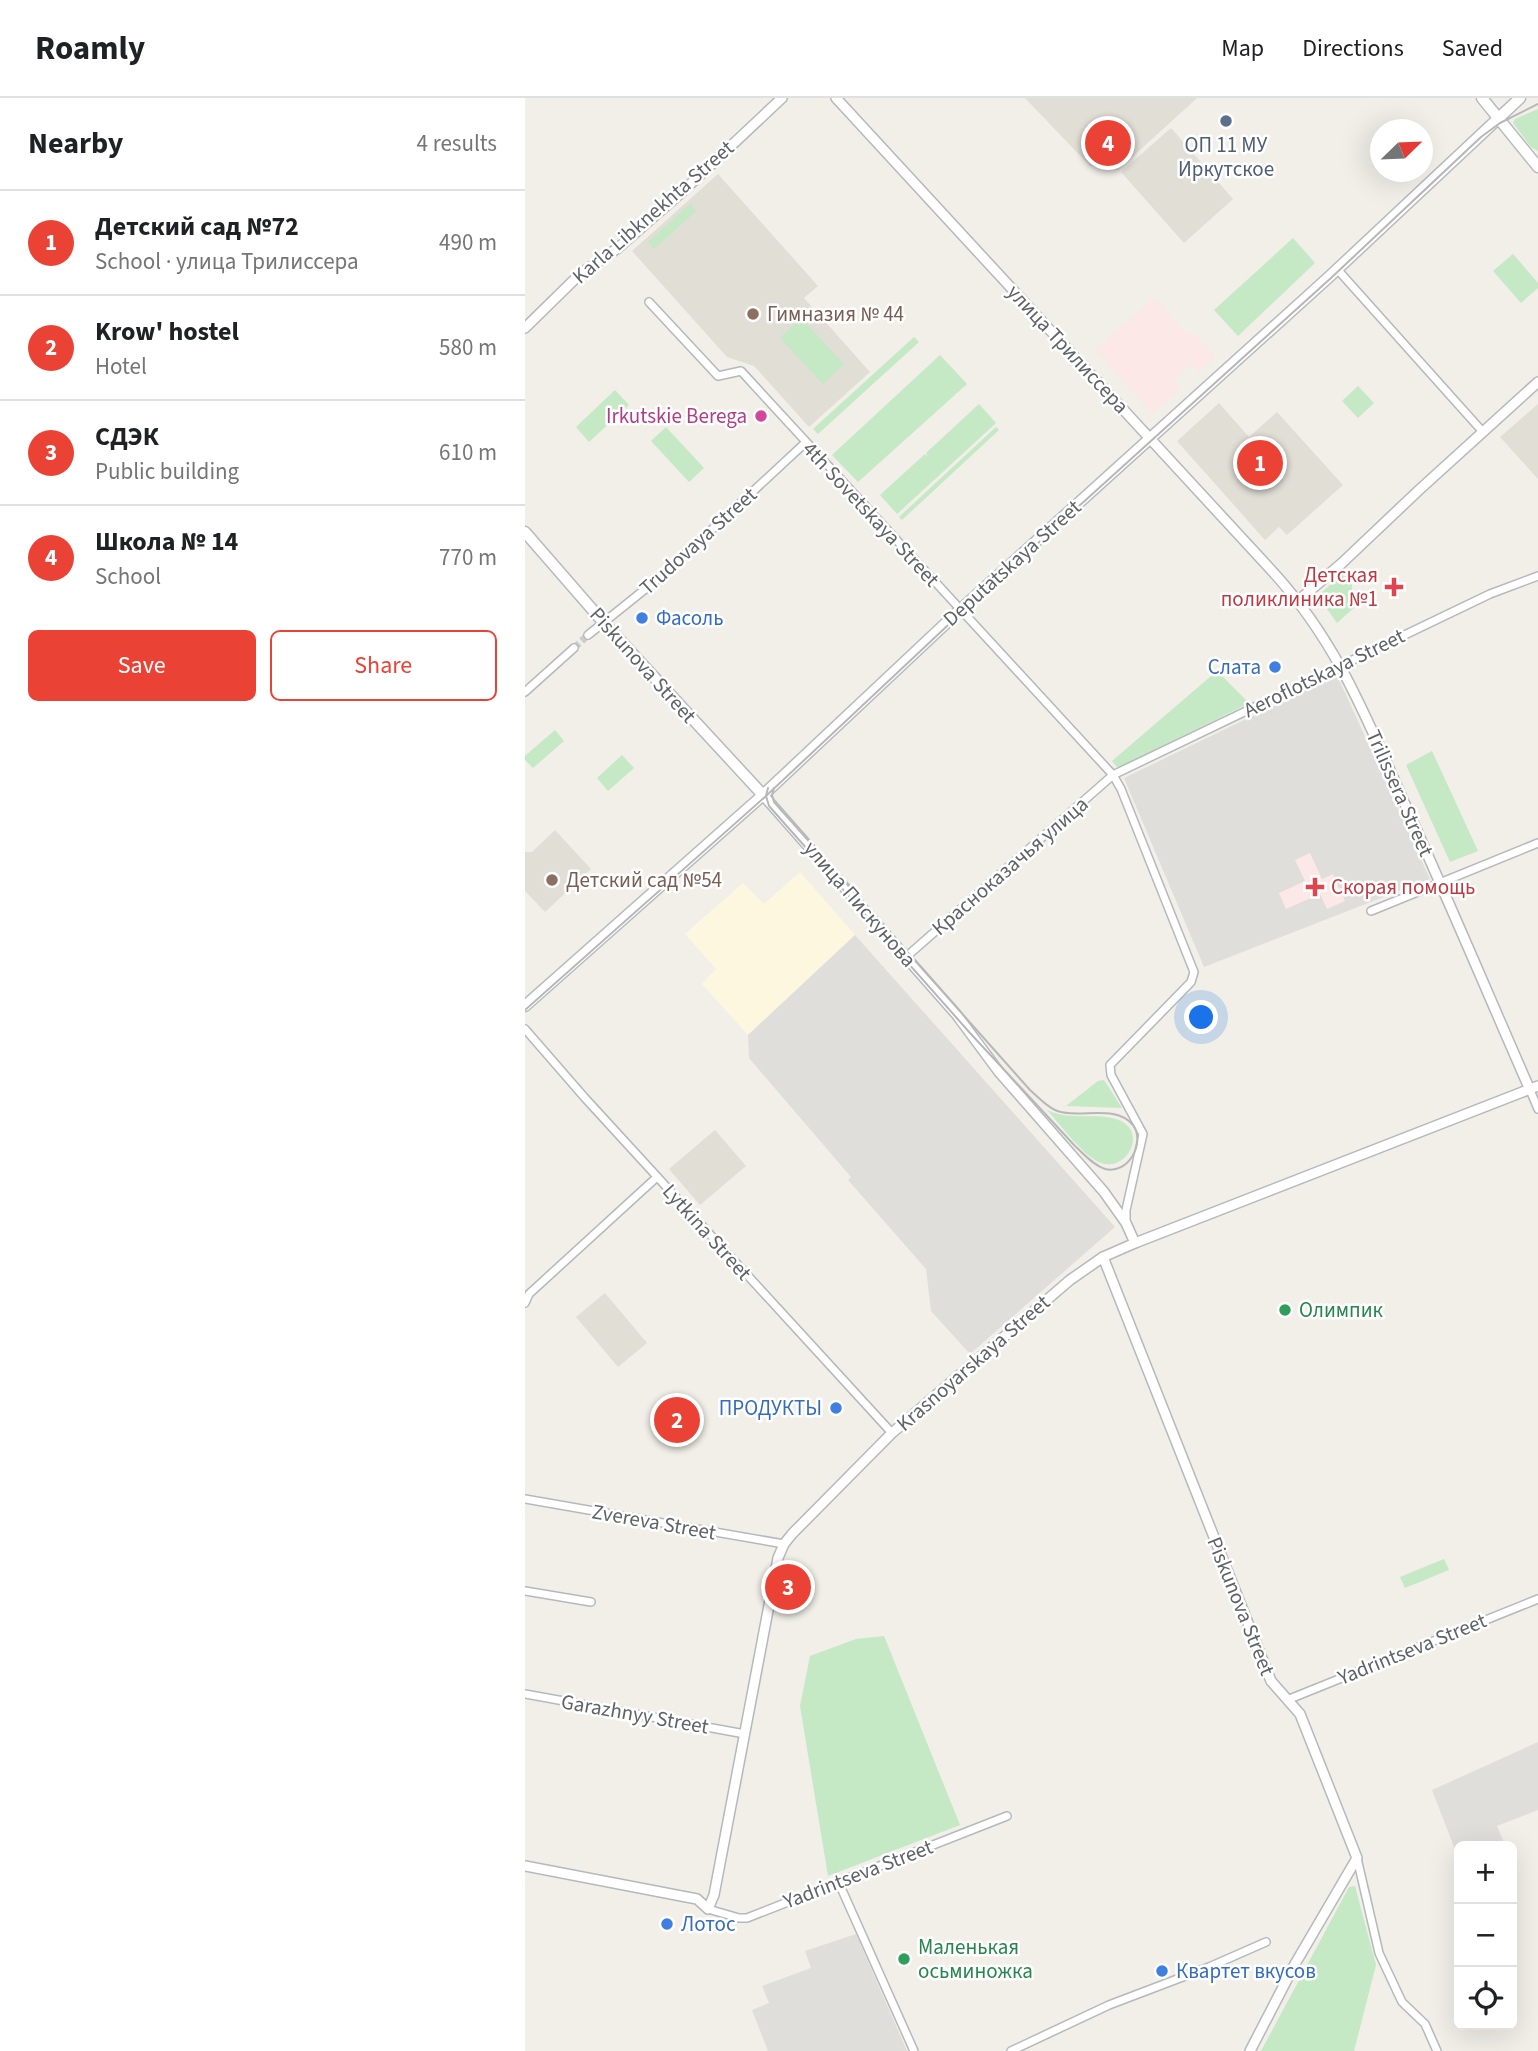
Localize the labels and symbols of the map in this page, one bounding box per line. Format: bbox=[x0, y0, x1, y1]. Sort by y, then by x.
marker: ОП 11 МУ Иркутское bbox=[1218, 113, 1234, 129]
pin: 4 bbox=[1085, 117, 1131, 169]
north arrow bbox=[1370, 119, 1433, 182]
place label: ОП 11 МУ Иркутское bbox=[1178, 130, 1274, 184]
street label: Karla Libknekhta Street bbox=[566, 133, 740, 291]
street label: улица Трилиссера bbox=[1000, 278, 1136, 420]
place label: Гимназия № 44 bbox=[767, 299, 904, 329]
marker: Гимназия № 44 bbox=[745, 306, 761, 322]
place label: Irkutskie Berega bbox=[606, 401, 747, 431]
marker: Irkutskie Berega bbox=[753, 408, 769, 424]
street label: 4th Sovetskaya Street bbox=[796, 435, 946, 593]
pin: 1 bbox=[1237, 437, 1283, 489]
street label: Trudovaya Street bbox=[633, 480, 763, 602]
street label: Deputatskaya Street bbox=[936, 493, 1088, 633]
place label: Детская поликлиника №1 bbox=[1221, 560, 1378, 614]
marker: Детская поликлиника №1 bbox=[1384, 577, 1404, 597]
street label: Piskunova Street bbox=[583, 600, 703, 730]
place label: Фасоль bbox=[656, 603, 724, 633]
marker: Фасоль bbox=[634, 610, 650, 626]
street label: Aeroflotskaya Street bbox=[1238, 621, 1410, 725]
place label: Слата bbox=[1208, 652, 1261, 682]
marker: Слата bbox=[1267, 659, 1283, 675]
street label: Trilissera Street bbox=[1359, 725, 1441, 861]
street label: Красноказачья улица bbox=[925, 789, 1095, 943]
street label: улица Пискунова bbox=[797, 834, 923, 974]
place label: Детский сад №54 bbox=[566, 865, 722, 895]
marker: Детский сад №54 bbox=[544, 872, 560, 888]
place label: Скорая помощь bbox=[1331, 872, 1475, 902]
marker: Скорая помощь bbox=[1305, 877, 1325, 897]
your location bbox=[1184, 1000, 1218, 1034]
street label: Lytkina Street bbox=[655, 1177, 759, 1287]
street label: Krasnoyarskaya Street bbox=[890, 1288, 1056, 1438]
place label: Олимпик bbox=[1299, 1295, 1384, 1325]
marker: Олимпик bbox=[1277, 1302, 1293, 1318]
place label: ПРОДУКТЫ bbox=[719, 1393, 822, 1423]
pin: 2 bbox=[654, 1394, 700, 1446]
marker: ПРОДУКТЫ bbox=[828, 1400, 844, 1416]
street label: Zvereva Street bbox=[590, 1496, 718, 1548]
street label: Piskunova Street bbox=[1200, 1532, 1282, 1680]
pin: 3 bbox=[765, 1561, 811, 1613]
street label: Yadrintseva Street bbox=[1332, 1606, 1491, 1693]
street label: Garazhnyy Street bbox=[559, 1686, 711, 1742]
street label: Yadrintseva Street bbox=[778, 1832, 937, 1917]
place label: Лотос bbox=[681, 1909, 736, 1939]
marker: Лотос bbox=[659, 1916, 675, 1932]
place label: Маленькая осьминожка bbox=[918, 1932, 1033, 1986]
marker: Маленькая осьминожка bbox=[896, 1951, 912, 1967]
place label: Квартет вкусов bbox=[1176, 1956, 1316, 1986]
marker: Квартет вкусов bbox=[1154, 1963, 1170, 1979]

